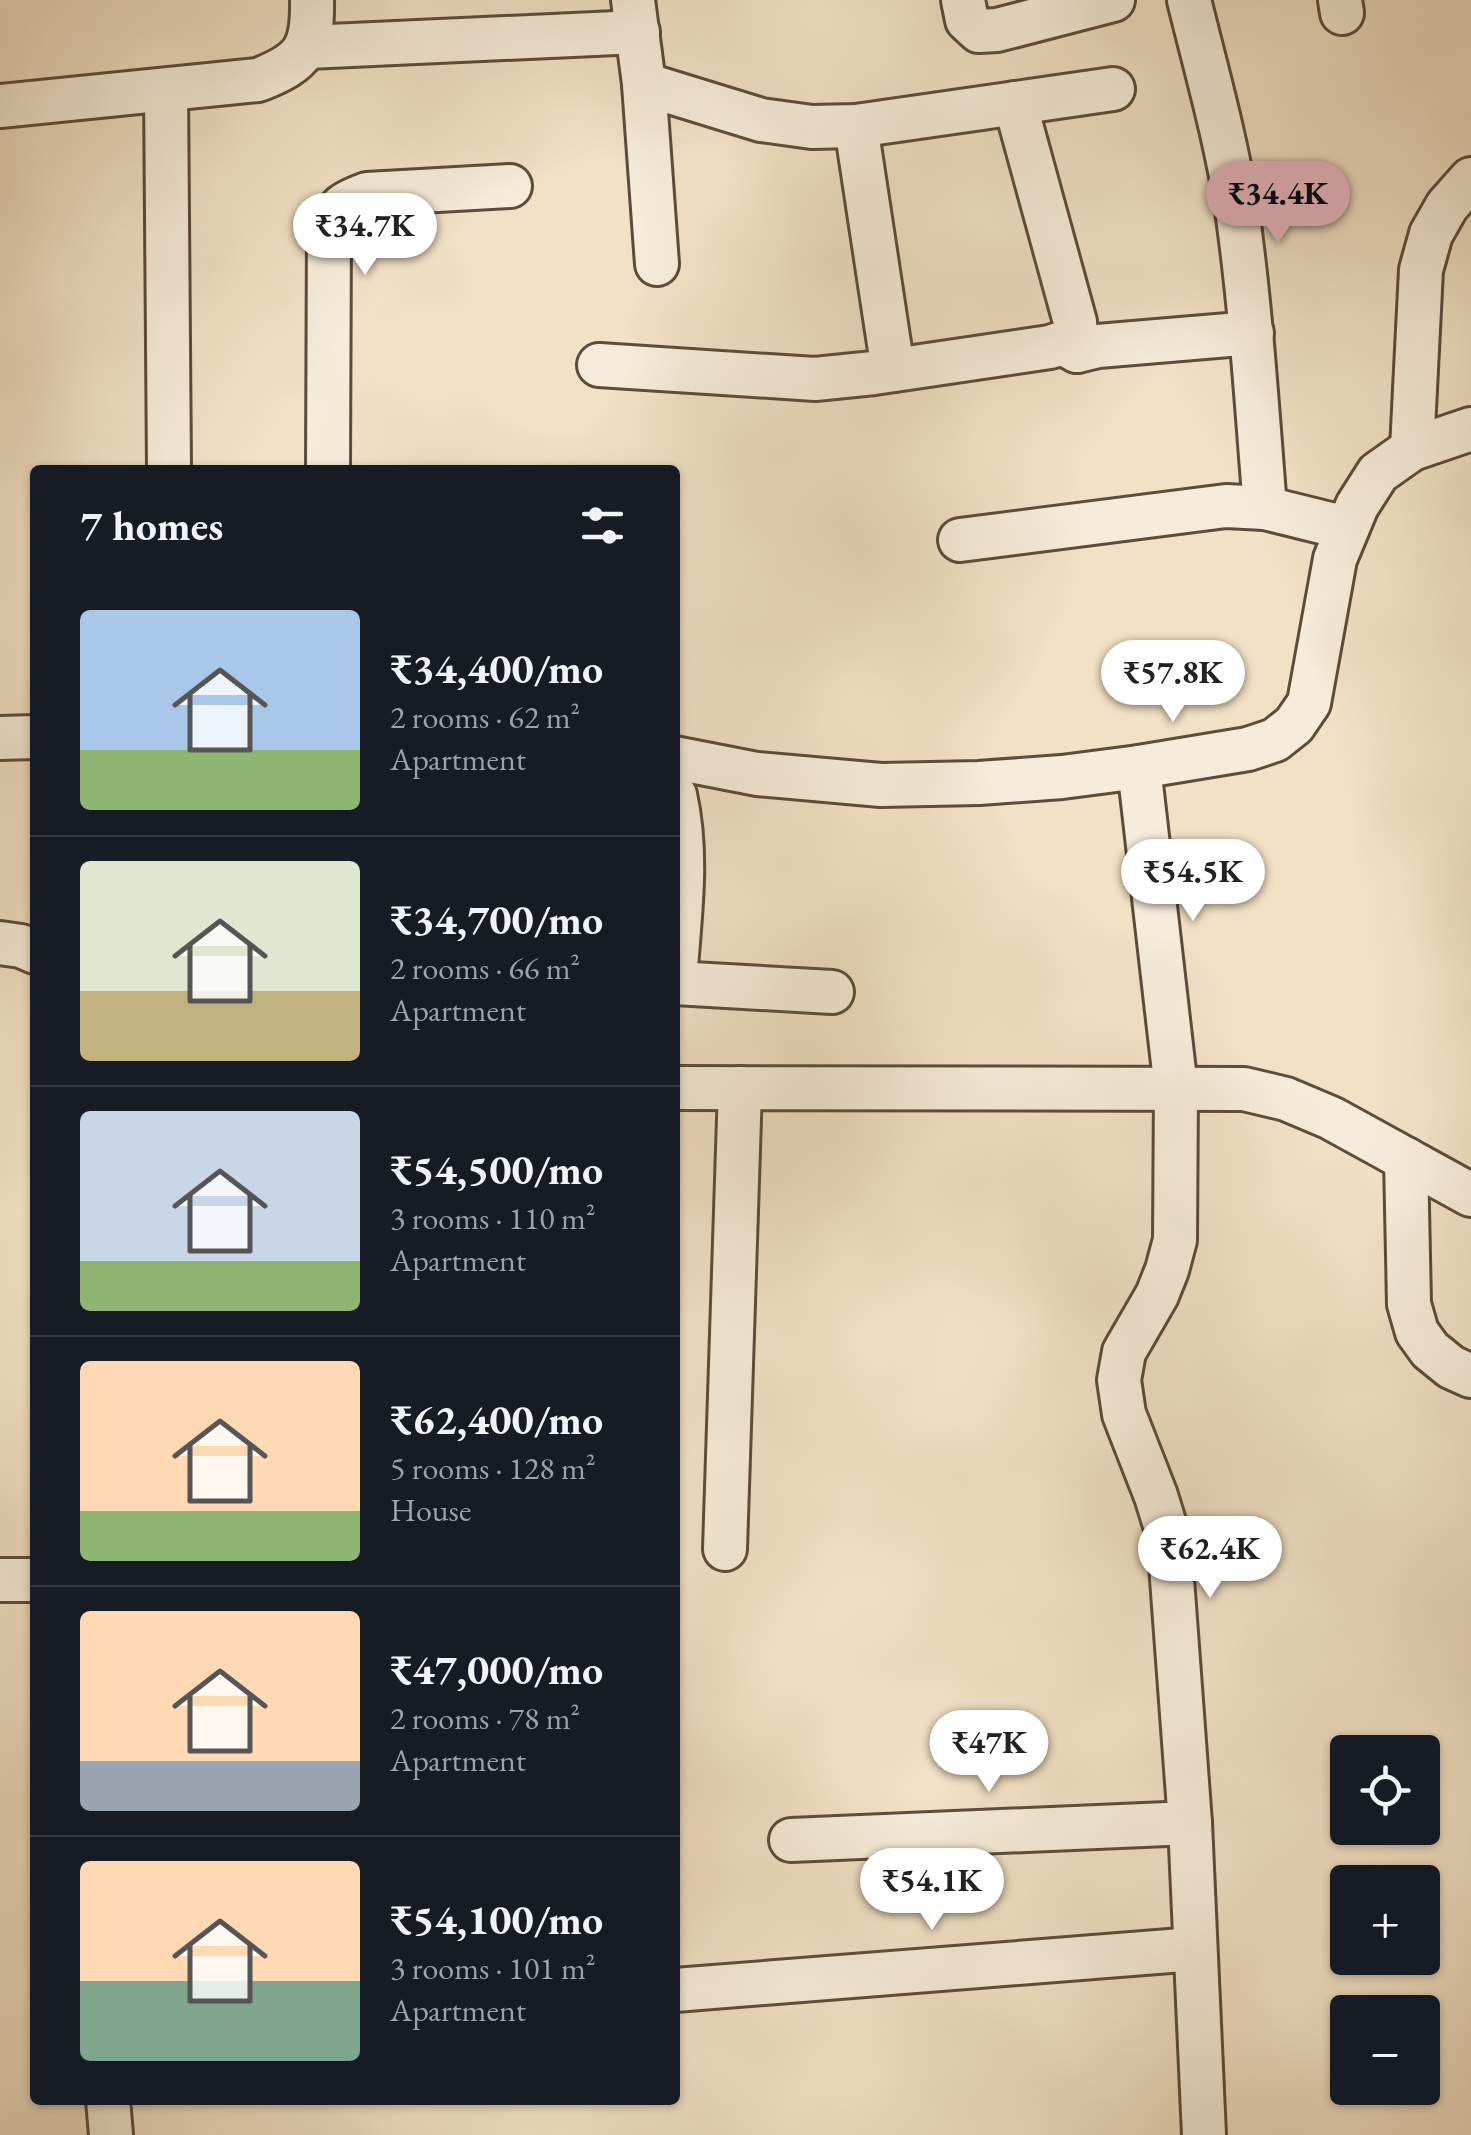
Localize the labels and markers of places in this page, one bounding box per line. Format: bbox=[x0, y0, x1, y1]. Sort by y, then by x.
pin: ₹34.4K bbox=[1197, 161, 1359, 246]
pin: ₹34.7K bbox=[284, 193, 446, 278]
pin: ₹57.8K bbox=[1092, 640, 1254, 725]
pin: ₹54.5K bbox=[1112, 839, 1274, 924]
pin: ₹62.4K bbox=[1129, 1516, 1291, 1601]
pin: ₹47K bbox=[930, 1710, 1048, 1795]
pin: ₹54.1K bbox=[851, 1848, 1013, 1933]

